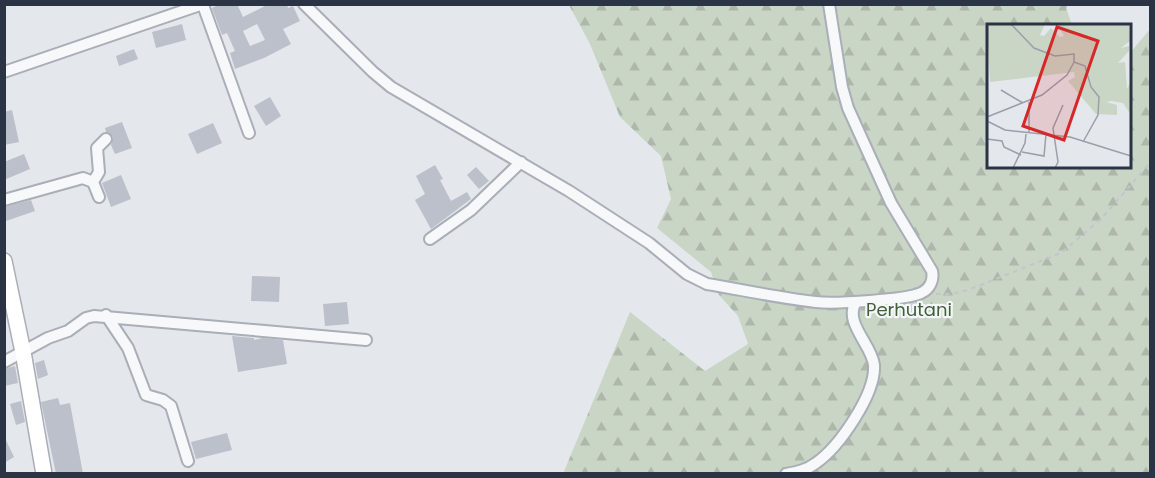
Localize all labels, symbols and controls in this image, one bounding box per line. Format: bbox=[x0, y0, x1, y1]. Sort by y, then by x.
inset map bbox=[987, 24, 1131, 168]
park label: Perhutani bbox=[866, 297, 952, 322]

